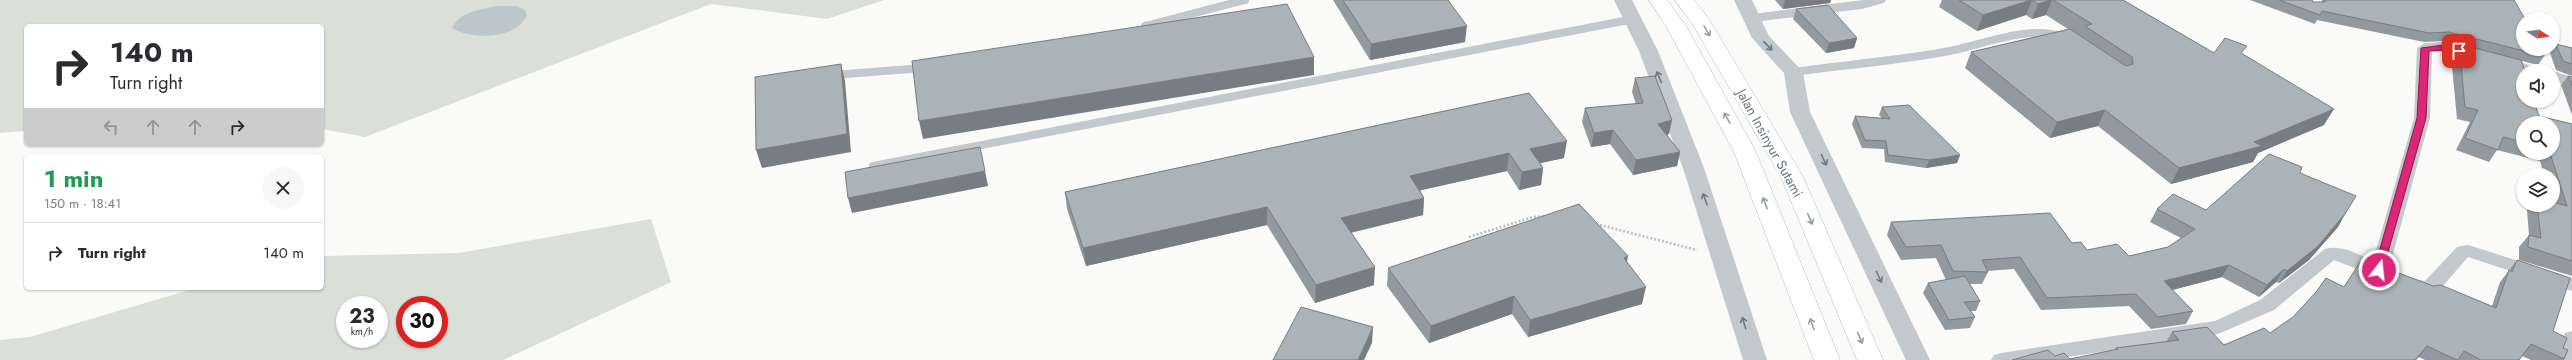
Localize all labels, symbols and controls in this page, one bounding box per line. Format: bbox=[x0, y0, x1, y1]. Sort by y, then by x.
north arrow bbox=[2516, 12, 2560, 56]
map controls bbox=[2516, 12, 2560, 212]
one-way arrow bbox=[1704, 25, 1712, 37]
text: 140 m bbox=[110, 32, 194, 73]
pin bbox=[2442, 34, 2476, 68]
icon: right bbox=[44, 40, 96, 92]
icon: arrive bbox=[2448, 40, 2470, 62]
one-way arrow bbox=[1764, 41, 1773, 51]
button: sound bbox=[2516, 64, 2560, 108]
text: Turn right bbox=[110, 70, 182, 96]
one-way arrow bbox=[1655, 72, 1662, 84]
street label: Jalan Insinyur Sutami bbox=[1731, 83, 1808, 201]
one-way arrow bbox=[1722, 112, 1730, 124]
icon: left bbox=[100, 116, 122, 138]
icon: ahead bbox=[142, 116, 164, 138]
icon: ahead bbox=[184, 116, 206, 138]
icon: right bbox=[226, 116, 248, 138]
button: search bbox=[2516, 116, 2560, 160]
one-way arrow bbox=[1821, 154, 1828, 166]
text: 1 min bbox=[44, 161, 104, 196]
button: close bbox=[262, 167, 304, 209]
button: layers bbox=[2516, 168, 2560, 212]
one-way arrow bbox=[1701, 193, 1709, 205]
text: 150 m · 18:41 bbox=[44, 194, 121, 213]
one-way arrow bbox=[1761, 197, 1769, 209]
one-way arrow bbox=[1806, 212, 1814, 224]
icon: right bbox=[44, 242, 66, 264]
text: Turn right bbox=[78, 242, 146, 264]
text: 140 m bbox=[263, 242, 304, 264]
position arrow bbox=[2358, 249, 2400, 291]
one-way arrow bbox=[1876, 271, 1883, 283]
speed limit sign: 30 bbox=[396, 296, 448, 348]
text: 23 bbox=[349, 302, 375, 331]
one-way arrow bbox=[1740, 316, 1747, 329]
one-way arrow bbox=[1808, 318, 1816, 330]
text: km/h bbox=[351, 324, 373, 339]
one-way arrow bbox=[1857, 332, 1865, 344]

